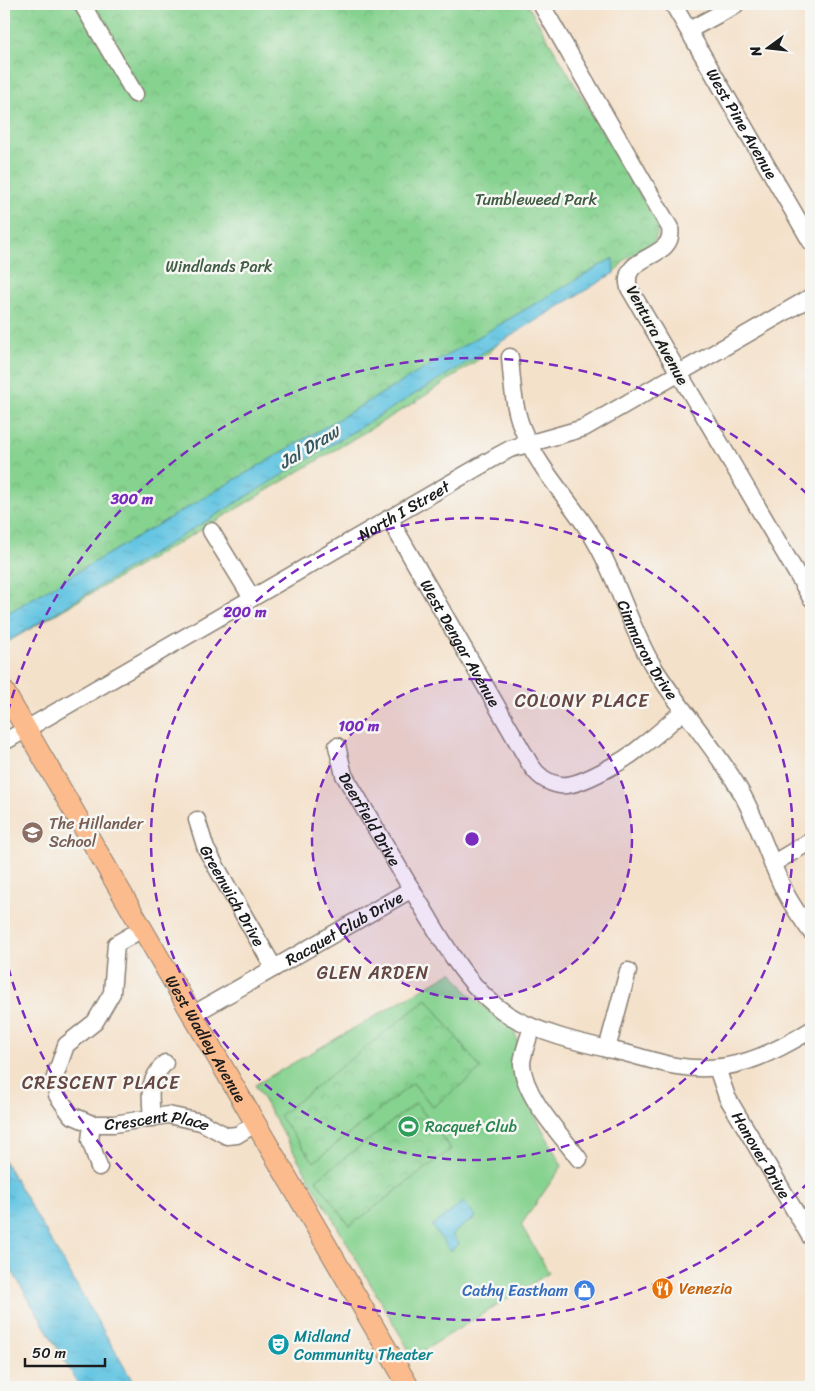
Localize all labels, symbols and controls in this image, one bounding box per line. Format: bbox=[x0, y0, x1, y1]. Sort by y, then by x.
north arrow bbox=[742, 22, 792, 72]
text: N bbox=[743, 43, 770, 60]
street label: West Pine Avenue bbox=[698, 62, 786, 185]
park label: Tumbleweed Park bbox=[475, 185, 598, 214]
park label: Windlands Park bbox=[166, 252, 273, 281]
street label: Ventura Avenue bbox=[618, 280, 697, 391]
water label: Jal Draw bbox=[272, 415, 348, 478]
street label: North I Street bbox=[352, 472, 456, 549]
text: 300 m bbox=[110, 486, 154, 512]
street label: West Dengar Avenue bbox=[412, 574, 509, 713]
street label: Cimmaron Drive bbox=[609, 595, 686, 706]
text: 200 m bbox=[222, 599, 267, 625]
district label: COLONY PLACE bbox=[515, 685, 649, 717]
text: 100 m bbox=[339, 713, 380, 739]
street label: Deerfield Drive bbox=[330, 766, 409, 872]
place label: The Hillander School bbox=[49, 809, 145, 856]
school or university icon: The Hillander School bbox=[21, 820, 45, 844]
centre of rings bbox=[463, 830, 481, 848]
street label: Greenwich Drive bbox=[191, 839, 273, 952]
street label: Racquet Club Drive bbox=[280, 883, 409, 974]
district label: GLEN ARDEN bbox=[317, 957, 429, 989]
street label: West Wadley Avenue bbox=[157, 969, 255, 1108]
district label: CRESCENT PLACE bbox=[22, 1067, 180, 1099]
street label: Crescent Place bbox=[105, 1101, 215, 1139]
street label: Hanover Drive bbox=[723, 1105, 799, 1205]
place label: Racquet Club bbox=[425, 1112, 518, 1141]
sports icon: Racquet Club bbox=[397, 1114, 421, 1138]
place label: Venezia bbox=[679, 1274, 732, 1303]
place label: Cathy Eastham bbox=[462, 1276, 568, 1305]
restaurant icon: Venezia bbox=[651, 1276, 675, 1300]
shop icon: Cathy Eastham bbox=[572, 1278, 596, 1302]
place label: Midland Community Theater bbox=[294, 1322, 434, 1369]
theatre icon: Midland Community Theater bbox=[266, 1333, 290, 1357]
scale bar bbox=[25, 1336, 105, 1368]
text: 50 m bbox=[32, 1340, 67, 1366]

